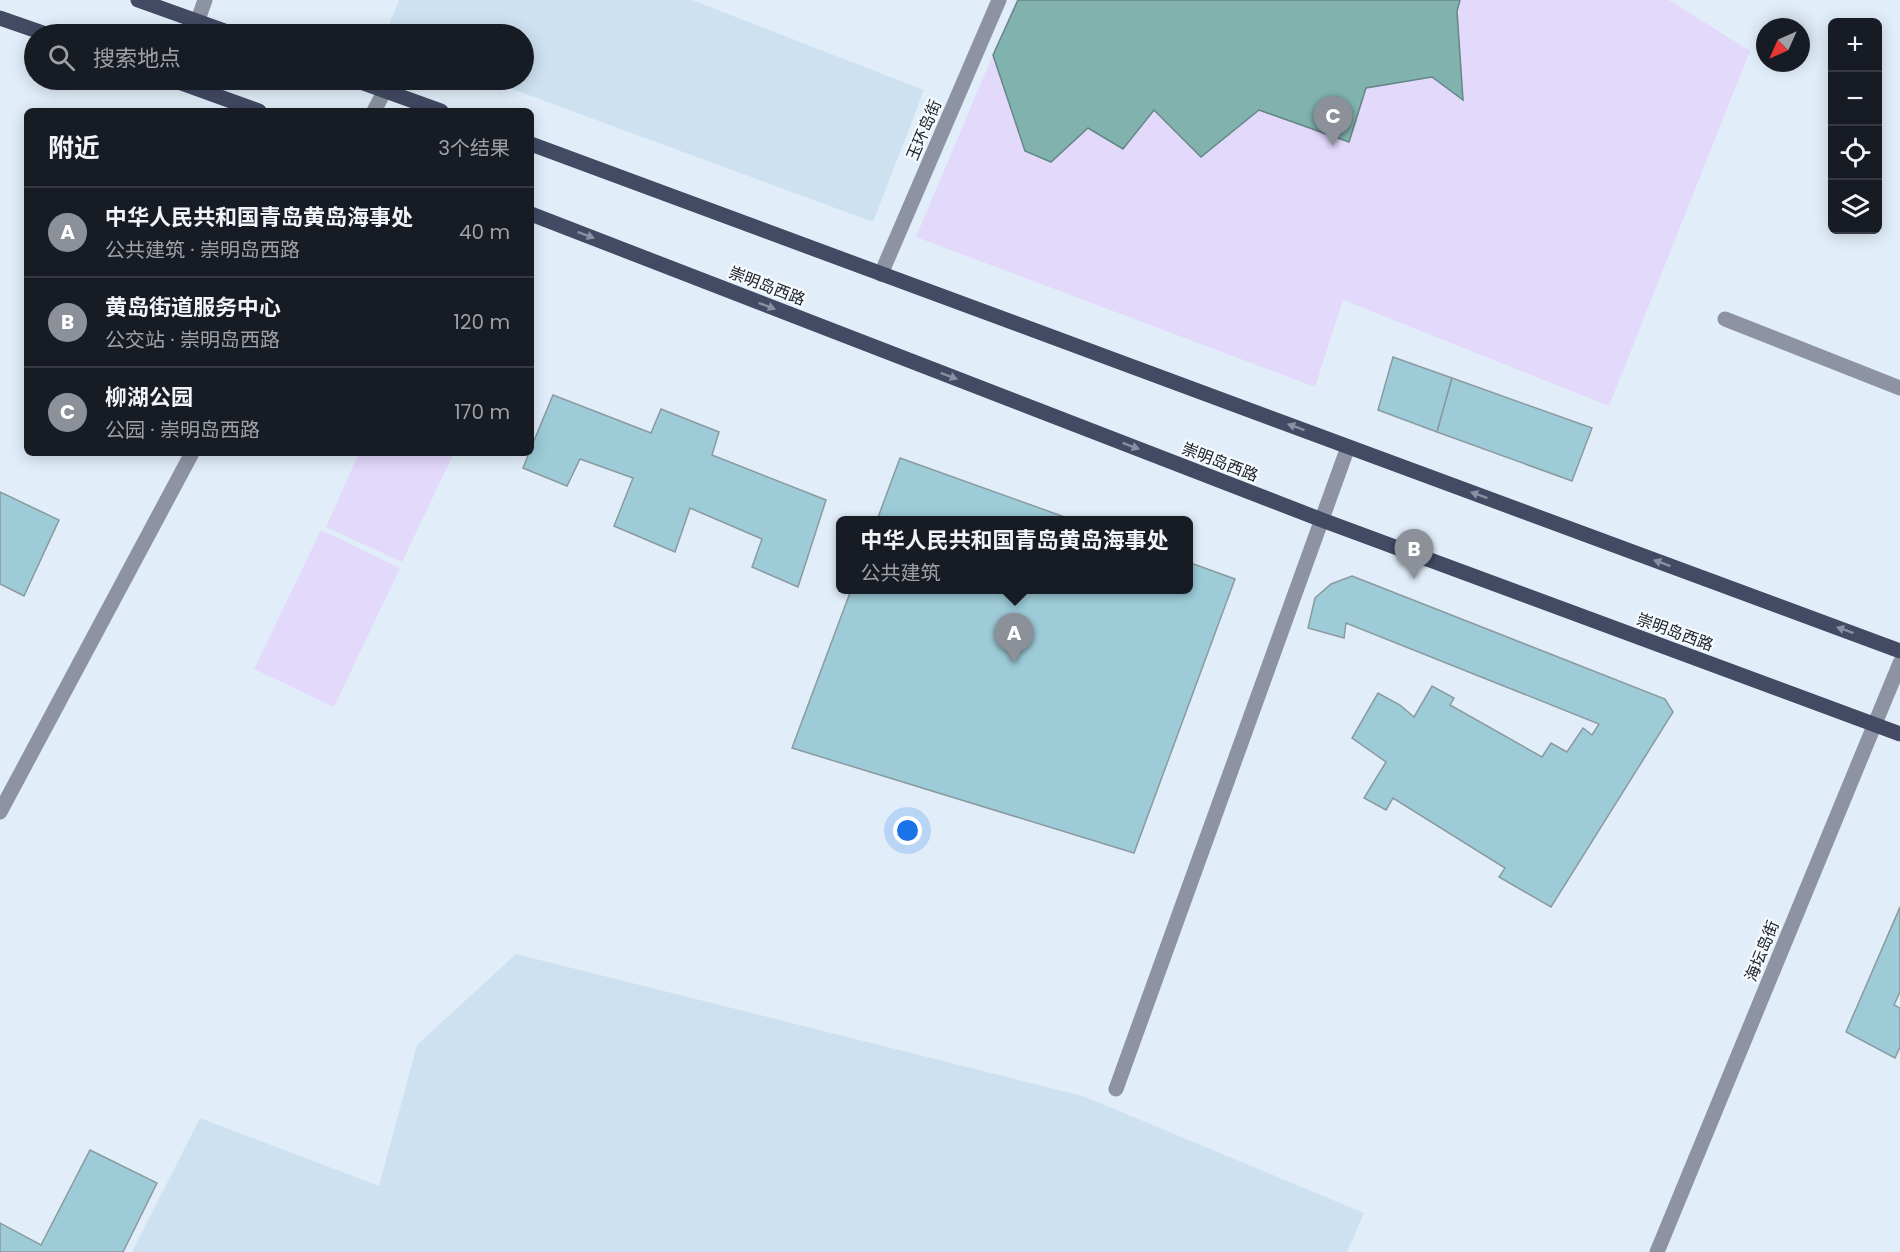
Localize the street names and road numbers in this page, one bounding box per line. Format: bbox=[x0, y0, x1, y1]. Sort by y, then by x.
street label: 玉环岛街 bbox=[901, 96, 947, 164]
street label: 崇明岛西路 bbox=[726, 261, 808, 311]
street label: 崇明岛西路 bbox=[1179, 437, 1261, 487]
street label: 崇明岛西路 bbox=[1633, 608, 1717, 656]
street label: 海坛岛街 bbox=[1739, 917, 1785, 985]

